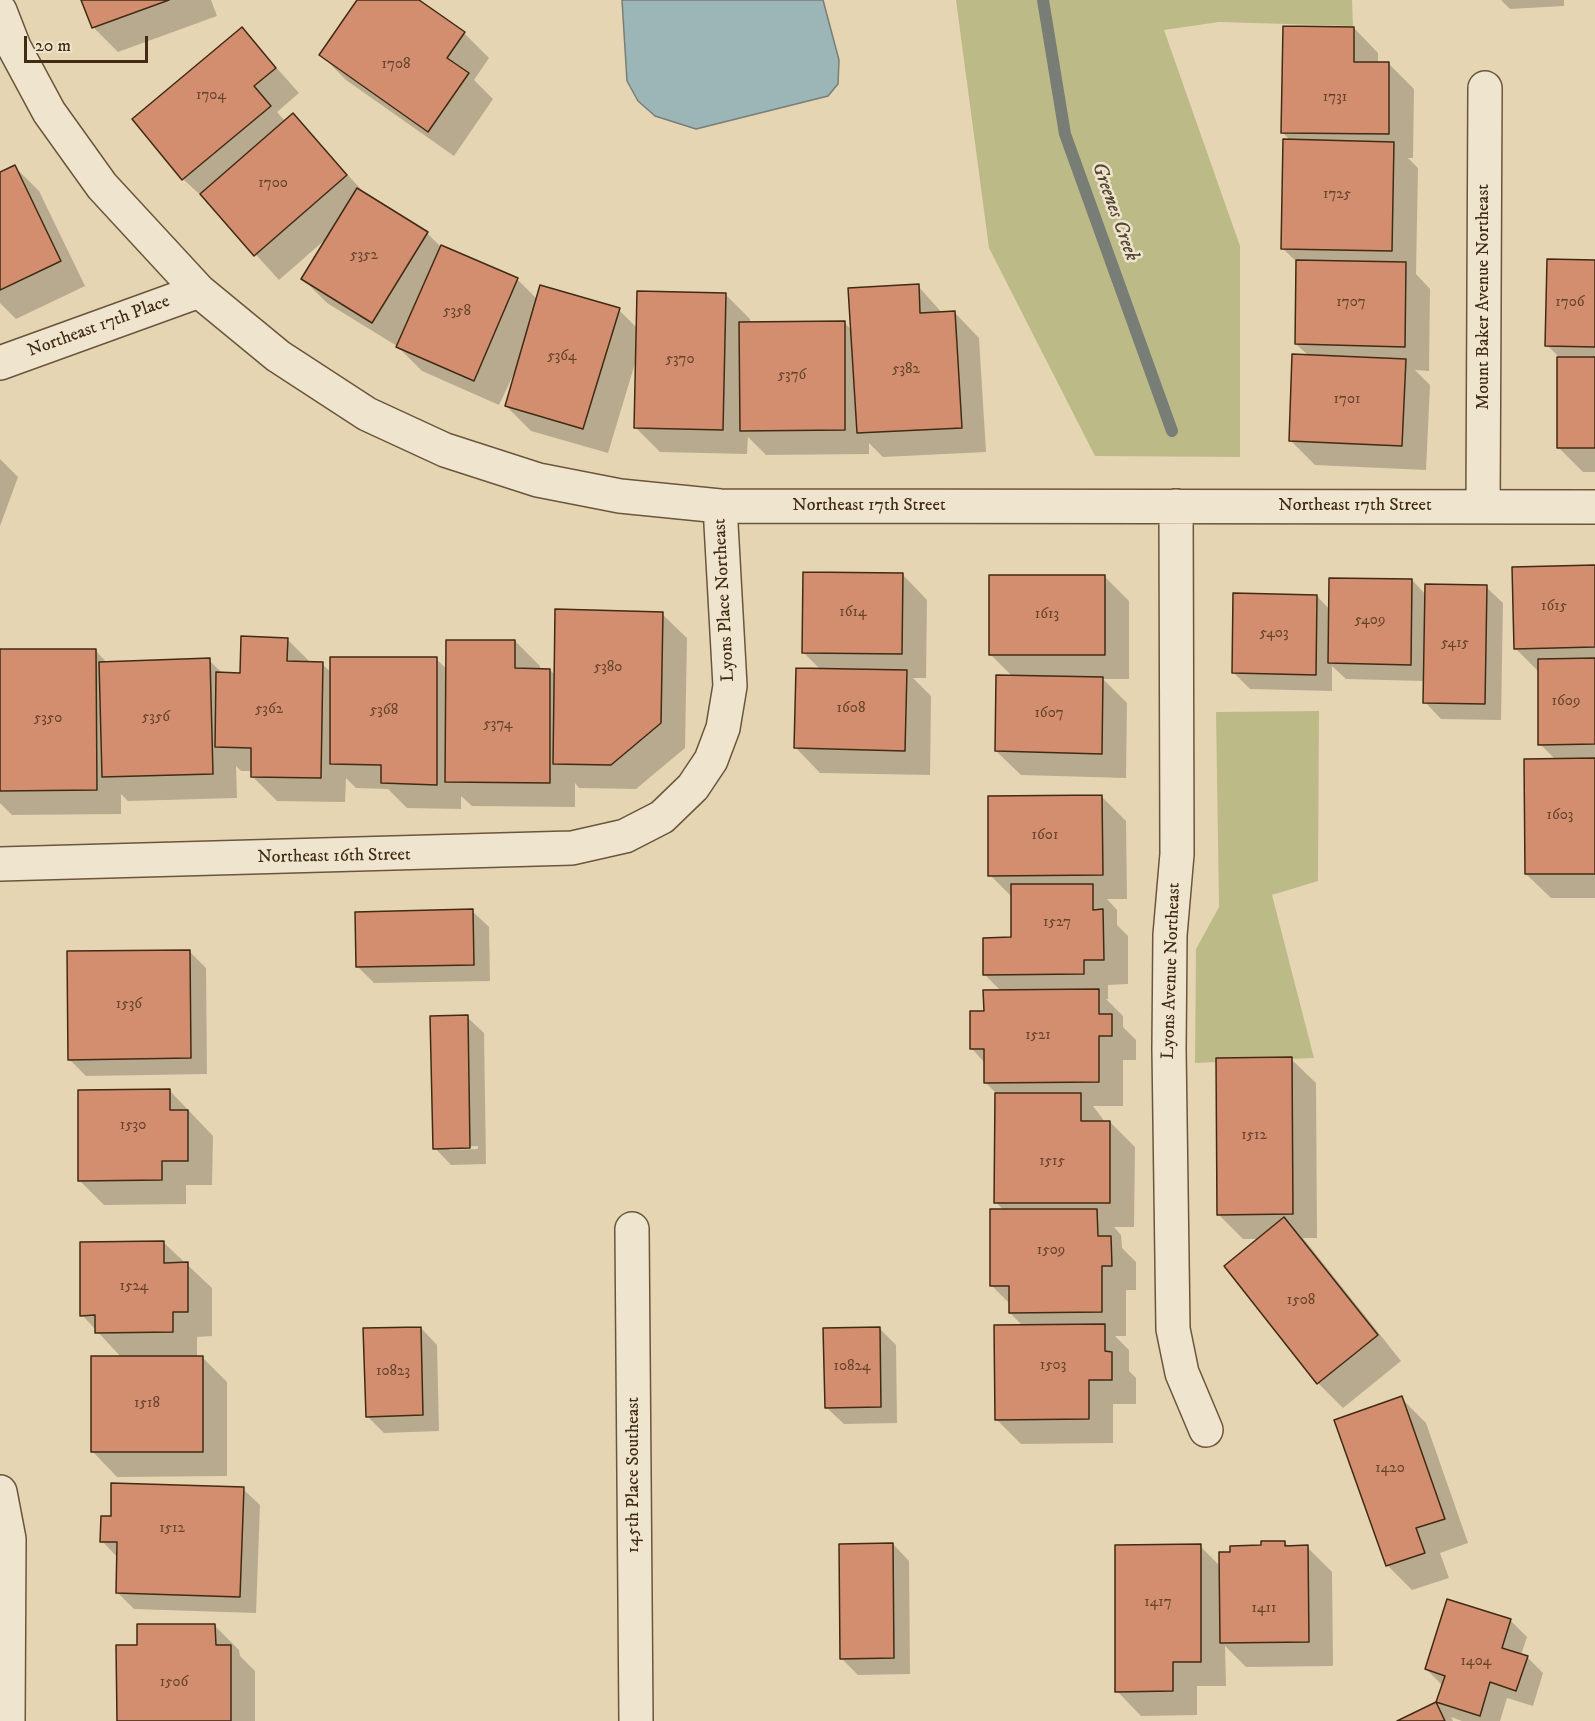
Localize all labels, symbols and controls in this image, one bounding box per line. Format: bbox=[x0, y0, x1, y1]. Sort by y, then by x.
scale bar bbox=[27, 24, 152, 62]
text: 20 m bbox=[35, 35, 71, 57]
house number: 1708 bbox=[382, 56, 410, 74]
house number: 1704 bbox=[196, 87, 226, 105]
house number: 1731 bbox=[1323, 89, 1347, 107]
water label: Greenes Creek bbox=[1085, 159, 1143, 265]
house number: 1700 bbox=[258, 175, 288, 193]
street label: Mount Baker Avenue Northeast bbox=[1473, 184, 1495, 410]
house number: 1725 bbox=[1323, 186, 1351, 204]
house number: 5352 bbox=[350, 247, 378, 265]
street label: Northeast 17th Place bbox=[25, 291, 173, 363]
house number: 1707 bbox=[1336, 294, 1366, 312]
house number: 1706 bbox=[1555, 294, 1585, 312]
house number: 5358 bbox=[443, 303, 471, 321]
house number: 5364 bbox=[547, 348, 577, 366]
house number: 5370 bbox=[665, 351, 695, 369]
house number: 5382 bbox=[892, 361, 920, 379]
house number: 5376 bbox=[778, 367, 806, 385]
house number: 1701 bbox=[1334, 391, 1360, 409]
street label: Northeast 17th Street bbox=[792, 495, 946, 517]
street label: Northeast 17th Street bbox=[1278, 495, 1432, 517]
street label: Lyons Place Northeast bbox=[710, 518, 740, 682]
house number: 1615 bbox=[1541, 598, 1567, 616]
house number: 1614 bbox=[839, 604, 867, 622]
house number: 1613 bbox=[1035, 606, 1059, 624]
house number: 5409 bbox=[1355, 612, 1385, 630]
house number: 5403 bbox=[1260, 625, 1288, 643]
house number: 5415 bbox=[1441, 635, 1469, 653]
house number: 5380 bbox=[594, 659, 622, 677]
house number: 1609 bbox=[1552, 693, 1580, 711]
house number: 1608 bbox=[837, 700, 865, 718]
house number: 5362 bbox=[255, 701, 283, 719]
house number: 5368 bbox=[370, 702, 398, 720]
house number: 1607 bbox=[1034, 705, 1064, 723]
house number: 5356 bbox=[142, 709, 170, 727]
house number: 5350 bbox=[34, 710, 62, 728]
house number: 5374 bbox=[483, 716, 513, 734]
house number: 1603 bbox=[1547, 807, 1573, 825]
house number: 1601 bbox=[1032, 827, 1058, 845]
street label: Northeast 16th Street bbox=[257, 845, 411, 869]
street label: Lyons Avenue Northeast bbox=[1158, 882, 1186, 1060]
house number: 1527 bbox=[1043, 914, 1071, 932]
house number: 1536 bbox=[116, 996, 142, 1014]
house number: 1521 bbox=[1025, 1027, 1051, 1045]
house number: 1530 bbox=[120, 1117, 146, 1135]
house number: 1512 bbox=[1241, 1127, 1267, 1145]
house number: 1515 bbox=[1039, 1153, 1065, 1171]
house number: 1509 bbox=[1037, 1242, 1065, 1260]
house number: 1524 bbox=[120, 1278, 148, 1296]
house number: 1508 bbox=[1287, 1292, 1315, 1310]
house number: 1503 bbox=[1040, 1357, 1066, 1375]
house number: 10824 bbox=[833, 1358, 871, 1376]
house number: 10823 bbox=[376, 1363, 410, 1381]
house number: 1518 bbox=[134, 1395, 160, 1413]
street label: 145th Place Southeast bbox=[623, 1397, 645, 1553]
house number: 1420 bbox=[1375, 1460, 1405, 1478]
house number: 1512 bbox=[159, 1520, 185, 1538]
house number: 1417 bbox=[1144, 1594, 1172, 1612]
house number: 1411 bbox=[1251, 1600, 1277, 1618]
house number: 1404 bbox=[1461, 1653, 1491, 1671]
house number: 1506 bbox=[160, 1674, 188, 1692]

